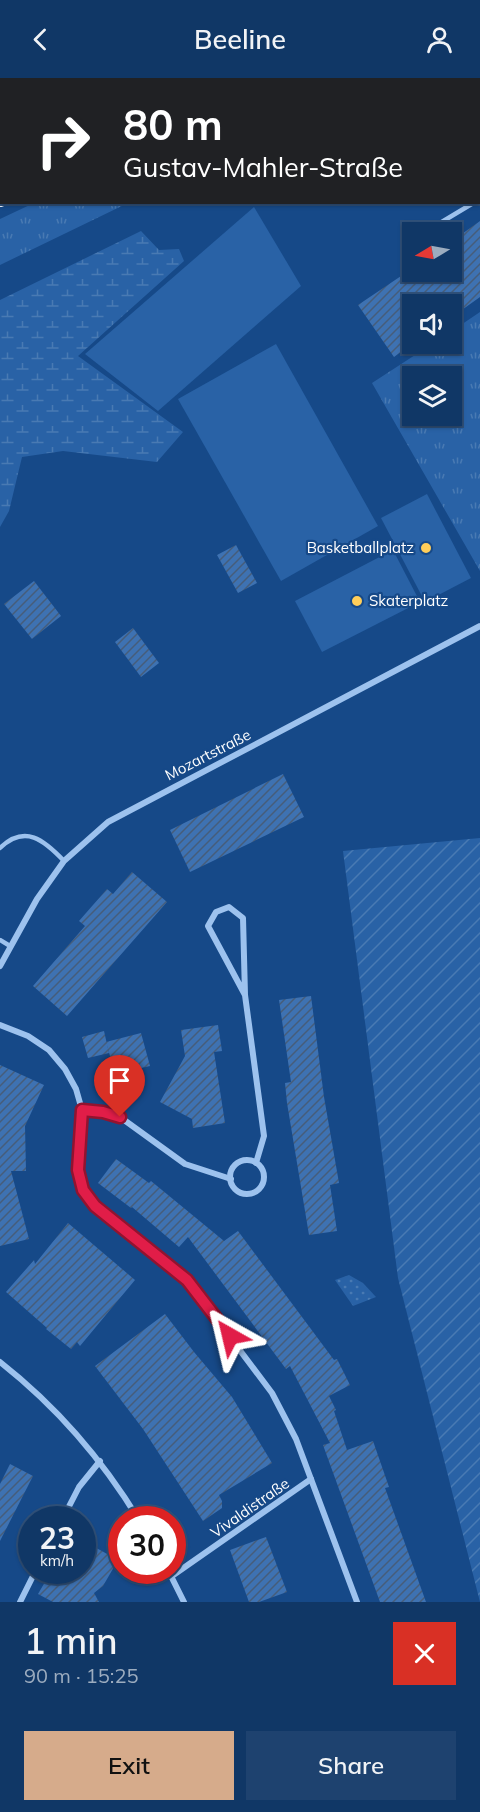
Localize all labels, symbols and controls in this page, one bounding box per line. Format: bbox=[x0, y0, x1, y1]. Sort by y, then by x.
text: Beeline bbox=[194, 22, 286, 56]
icon: back bbox=[24, 23, 57, 56]
icon: person bbox=[423, 23, 456, 56]
text: 80 m bbox=[123, 98, 223, 151]
icon: right bbox=[24, 102, 102, 180]
text: Gustav-Mahler-Straße bbox=[123, 150, 403, 184]
north arrow bbox=[402, 222, 462, 282]
map controls bbox=[402, 222, 462, 426]
button: sound bbox=[402, 294, 462, 354]
button: layers bbox=[402, 366, 462, 426]
place label: Basketballplatz bbox=[307, 538, 414, 557]
marker: Basketballplatz bbox=[419, 541, 433, 555]
place label: Skaterplatz bbox=[369, 591, 449, 610]
marker: Skaterplatz bbox=[350, 594, 364, 608]
street label: Mozartstraße bbox=[162, 725, 254, 784]
pin bbox=[94, 1055, 145, 1117]
icon: arrive bbox=[103, 1064, 136, 1097]
position arrow bbox=[198, 1304, 262, 1368]
street label: Vivaldistraße bbox=[207, 1474, 293, 1542]
speed limit sign: 30 bbox=[108, 1506, 186, 1584]
text: 23 bbox=[39, 1519, 75, 1557]
text: km/h bbox=[40, 1551, 74, 1570]
text: 1 min bbox=[24, 1618, 118, 1663]
button: close bbox=[393, 1622, 456, 1685]
text: 90 m · 15:25 bbox=[24, 1663, 138, 1688]
button: Exit bbox=[24, 1731, 234, 1800]
button: Share bbox=[246, 1731, 456, 1800]

